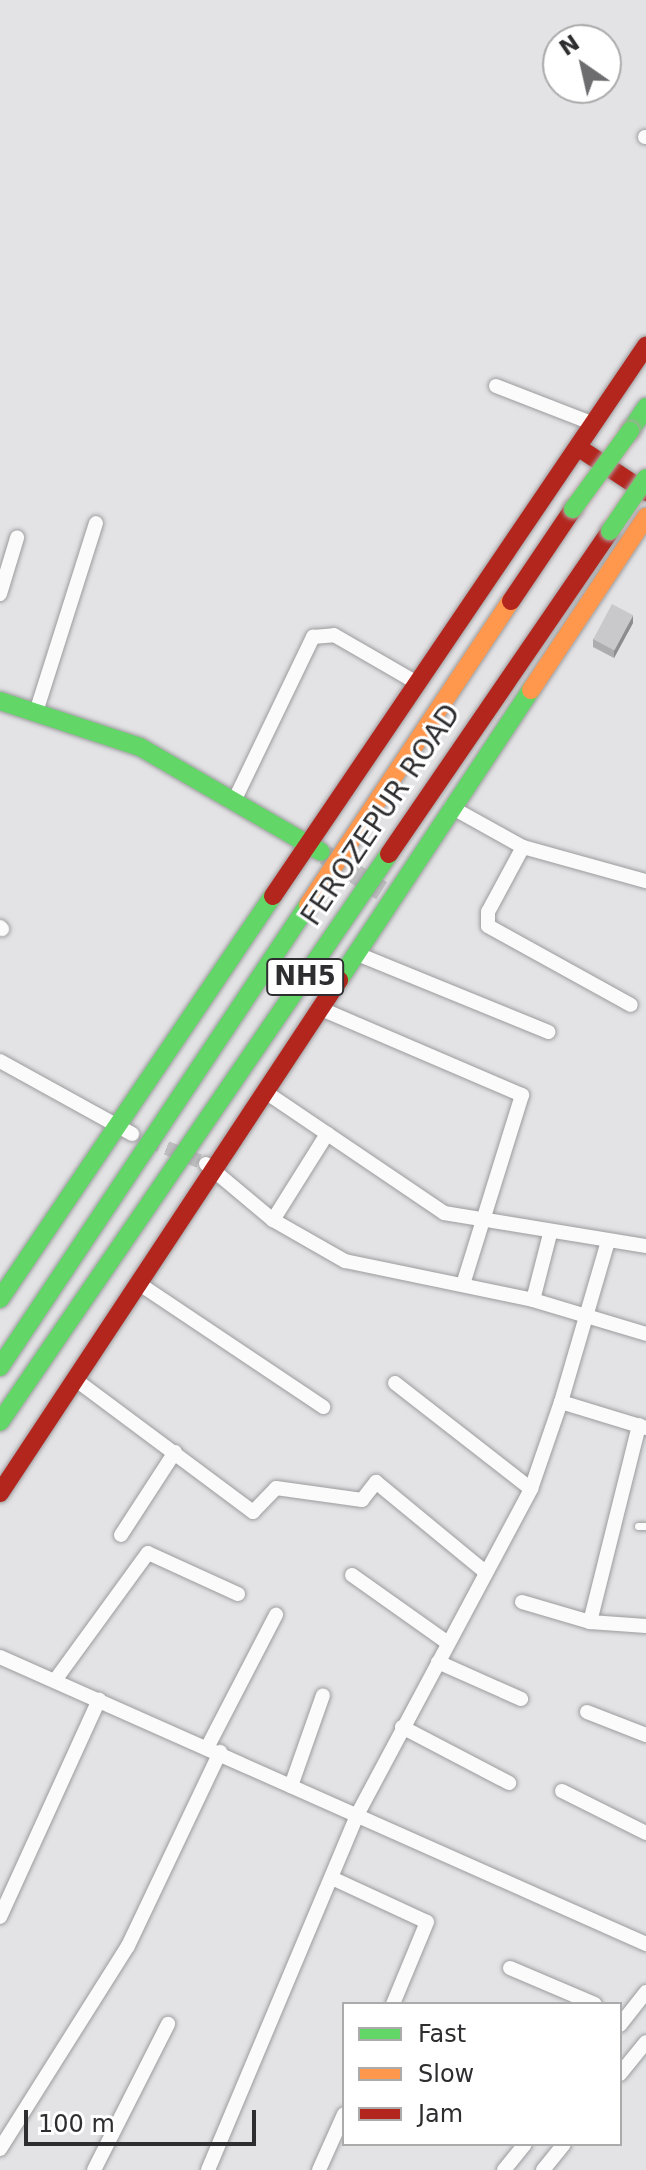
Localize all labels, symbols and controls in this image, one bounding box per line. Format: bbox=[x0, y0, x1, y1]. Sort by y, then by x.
north arrow bbox=[542, 24, 622, 104]
text: N bbox=[555, 30, 584, 61]
street label: FEROZEPUR ROAD bbox=[294, 698, 468, 932]
road number: NH5 bbox=[265, 955, 345, 999]
legend bbox=[342, 2002, 622, 2146]
text: Fast bbox=[418, 2020, 466, 2048]
text: Slow bbox=[418, 2060, 474, 2088]
scale bar bbox=[28, 2094, 260, 2144]
text: Jam bbox=[418, 2100, 463, 2128]
text: 100 m bbox=[38, 2110, 115, 2138]

